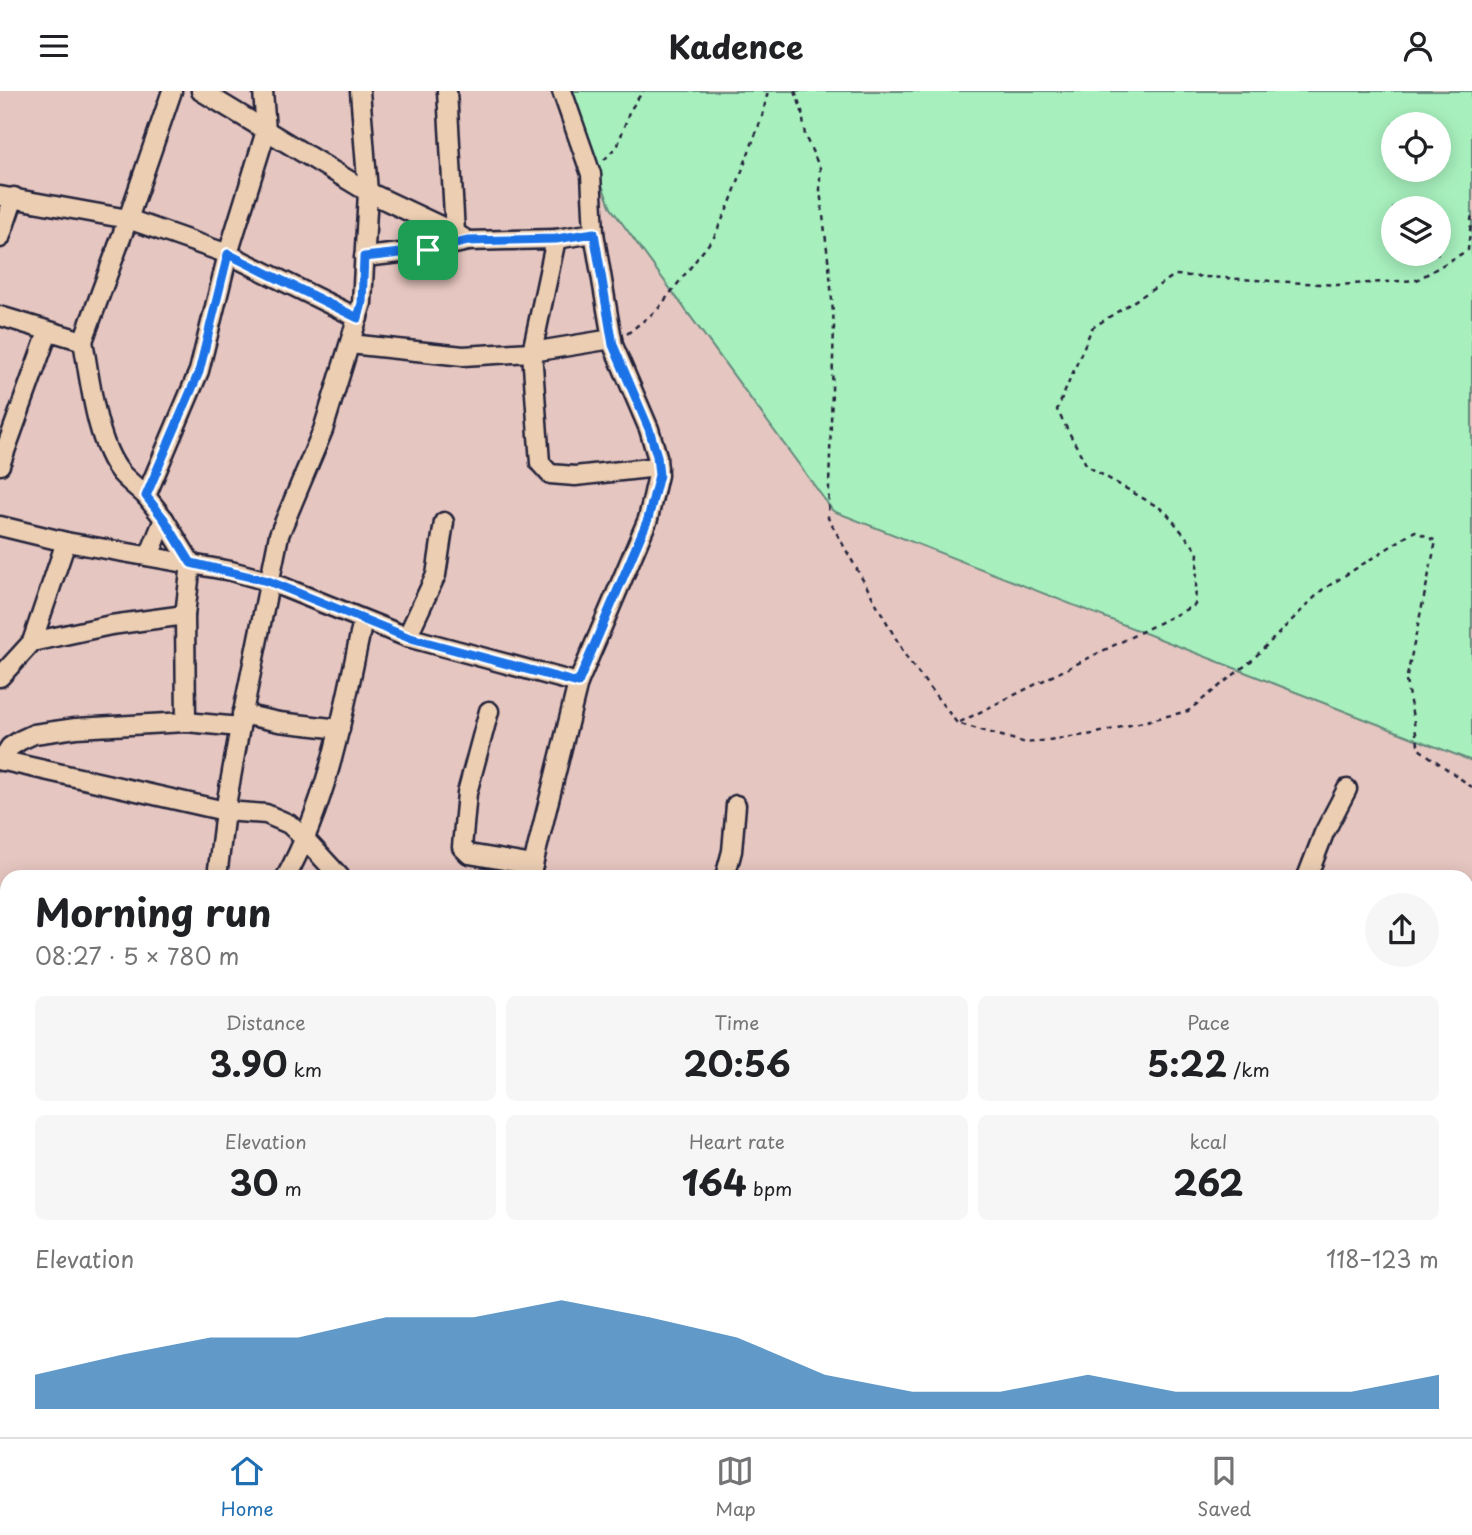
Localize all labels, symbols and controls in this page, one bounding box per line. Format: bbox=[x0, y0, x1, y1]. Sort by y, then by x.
text: Kadence bbox=[668, 22, 804, 70]
icon: menu bbox=[35, 27, 73, 65]
icon: person bbox=[1399, 27, 1437, 65]
map controls bbox=[1381, 112, 1451, 266]
button: locate bbox=[1381, 112, 1451, 182]
button: layers bbox=[1381, 196, 1451, 266]
pin bbox=[398, 220, 458, 280]
icon: arrive bbox=[409, 231, 447, 269]
text: Morning run bbox=[35, 883, 271, 940]
button: share bbox=[1365, 893, 1439, 967]
text: 08:27 · 5 × 780 m bbox=[35, 938, 239, 973]
text: Distance bbox=[226, 1008, 306, 1036]
text: Time bbox=[715, 1008, 759, 1036]
text: Pace bbox=[1187, 1008, 1230, 1036]
text: 3.90 bbox=[209, 1036, 287, 1089]
text: 20:56 bbox=[683, 1036, 791, 1089]
text: 5:22 bbox=[1147, 1036, 1227, 1089]
text: km bbox=[287, 1055, 322, 1083]
text: /km bbox=[1227, 1055, 1270, 1083]
text: Elevation bbox=[225, 1127, 307, 1155]
text: Heart rate bbox=[689, 1127, 785, 1155]
text: kcal bbox=[1189, 1127, 1227, 1155]
text: 30 bbox=[229, 1155, 278, 1208]
text: 164 bbox=[682, 1155, 747, 1208]
text: 262 bbox=[1173, 1155, 1244, 1208]
text: m bbox=[278, 1174, 302, 1202]
text: bpm bbox=[747, 1174, 792, 1202]
text: Elevation bbox=[35, 1241, 134, 1276]
text: 118–123 m bbox=[1326, 1241, 1439, 1276]
tab: Home bbox=[221, 1452, 274, 1522]
tab: Map bbox=[715, 1452, 756, 1522]
tab: Saved bbox=[1197, 1452, 1251, 1522]

